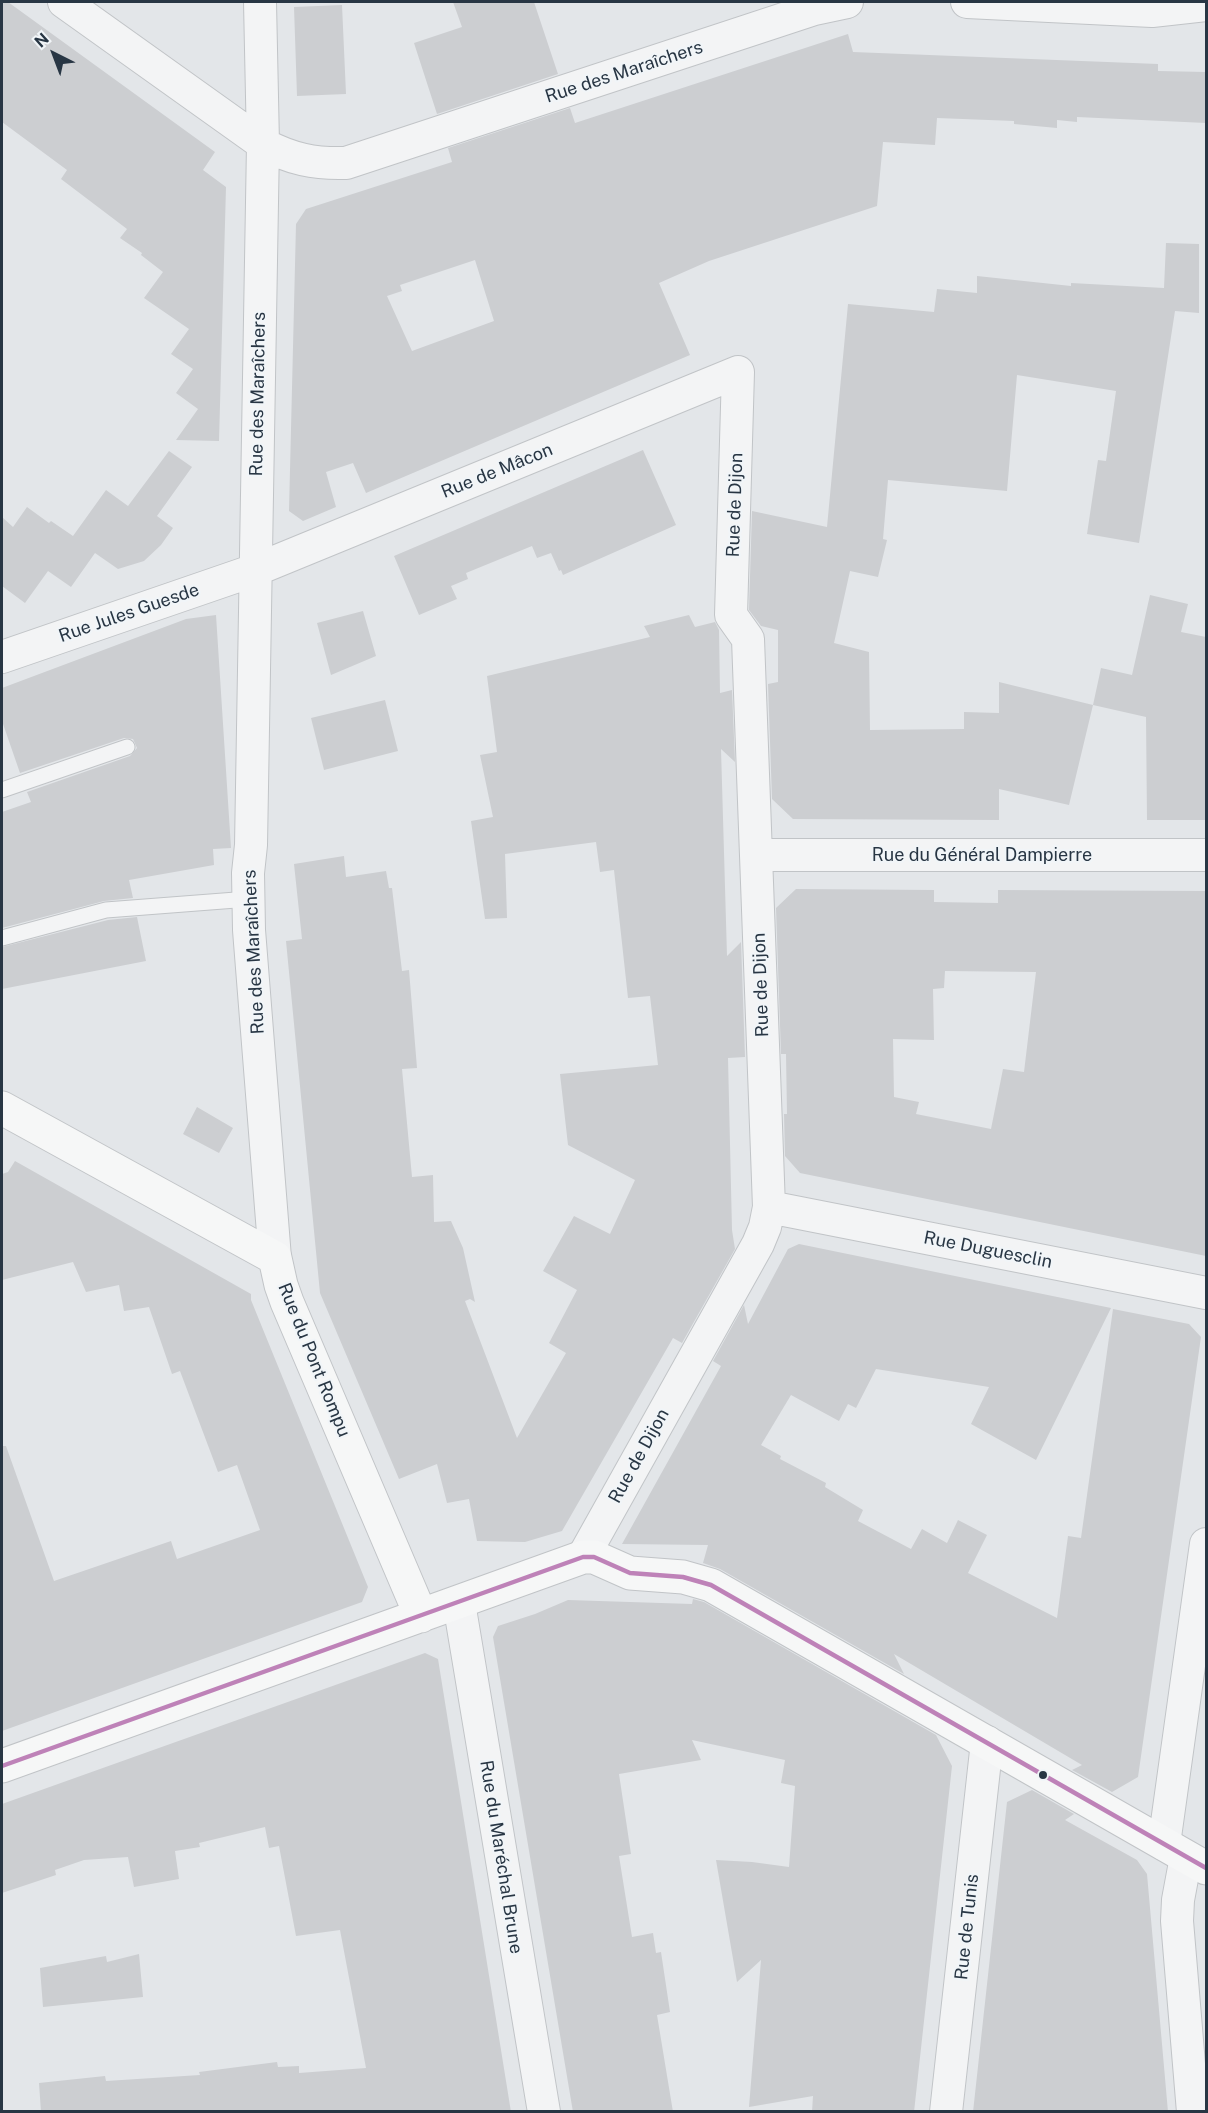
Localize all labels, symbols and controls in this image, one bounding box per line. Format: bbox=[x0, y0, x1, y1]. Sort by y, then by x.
north arrow bbox=[24, 24, 84, 84]
text: N bbox=[31, 29, 53, 52]
street label: Rue des Maraîchers bbox=[542, 36, 706, 108]
street label: Rue des Maraîchers bbox=[246, 312, 270, 476]
street label: Rue de Mâcon bbox=[438, 439, 556, 503]
street label: Rue de Dijon bbox=[722, 452, 748, 558]
street label: Rue Jules Guesde bbox=[56, 579, 202, 647]
street label: Rue du Général Dampierre bbox=[872, 844, 1092, 866]
street label: Rue des Maraîchers bbox=[239, 869, 269, 1035]
street label: Rue de Dijon bbox=[748, 932, 774, 1038]
street label: Rue Duguesclin bbox=[922, 1227, 1054, 1273]
street label: Rue du Pont Rompu bbox=[273, 1280, 355, 1440]
street label: Rue de Dijon bbox=[604, 1405, 674, 1507]
street label: Rue du Maréchal Brune bbox=[475, 1759, 527, 1955]
unlabelled marker bbox=[1037, 1769, 1049, 1781]
street label: Rue de Tunis bbox=[951, 1873, 983, 1981]

